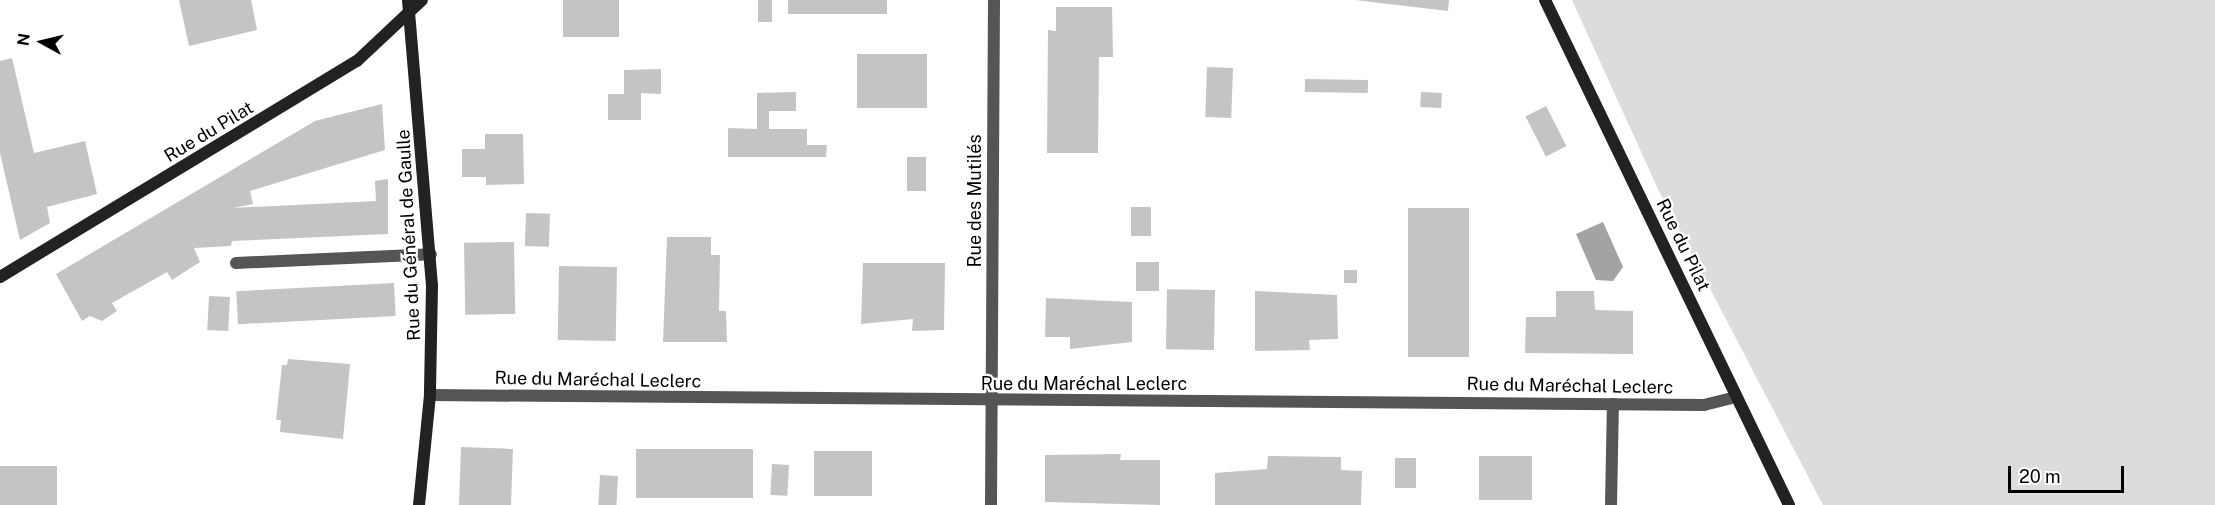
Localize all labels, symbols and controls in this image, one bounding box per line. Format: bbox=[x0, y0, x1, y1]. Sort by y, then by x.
north arrow bbox=[12, 12, 72, 72]
text: N bbox=[13, 32, 34, 47]
street label: Rue du Pilat bbox=[160, 97, 258, 167]
street label: Rue du Général de Gaulle bbox=[393, 128, 425, 342]
street label: Rue des Mutilés bbox=[964, 134, 986, 268]
street label: Rue du Pilat bbox=[1651, 195, 1715, 295]
street label: Rue du Maréchal Leclerc bbox=[494, 367, 702, 393]
street label: Rue du Maréchal Leclerc bbox=[980, 373, 1188, 395]
street label: Rue du Maréchal Leclerc bbox=[1466, 373, 1674, 399]
scale bar bbox=[2011, 454, 2126, 492]
text: 20 m bbox=[2019, 466, 2061, 487]

